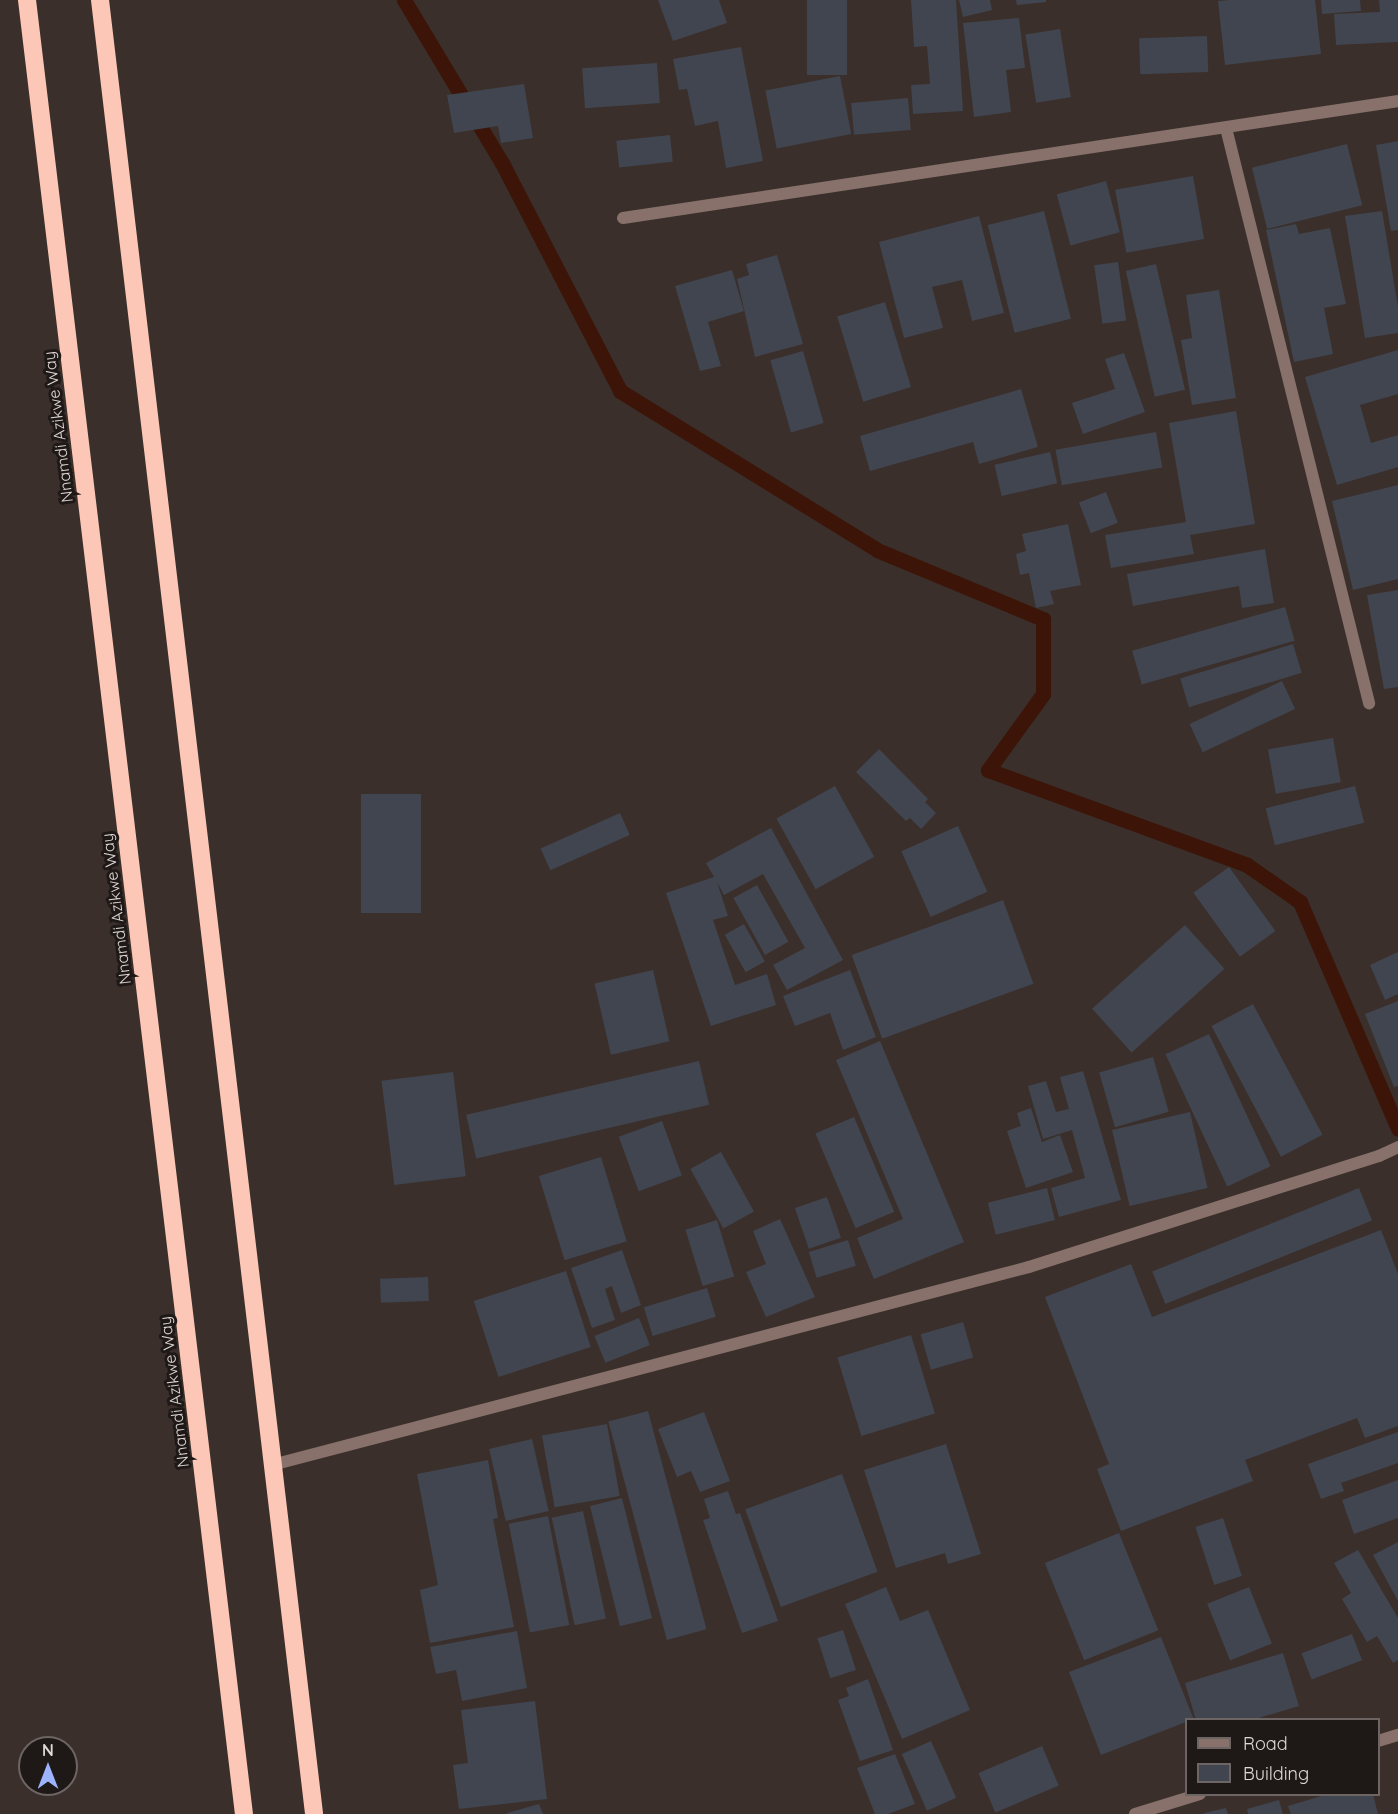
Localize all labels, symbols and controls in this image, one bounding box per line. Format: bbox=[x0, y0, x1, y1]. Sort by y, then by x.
street label: Nnamdi Azikwe Way bbox=[39, 350, 77, 504]
street label: Nnamdi Azikwe Way bbox=[97, 832, 135, 986]
street label: Nnamdi Azikwe Way bbox=[155, 1315, 193, 1469]
legend bbox=[1185, 1718, 1380, 1796]
text: Road bbox=[1243, 1732, 1288, 1755]
north arrow bbox=[18, 1736, 78, 1796]
text: N bbox=[42, 1740, 54, 1760]
text: Building bbox=[1243, 1762, 1309, 1785]

